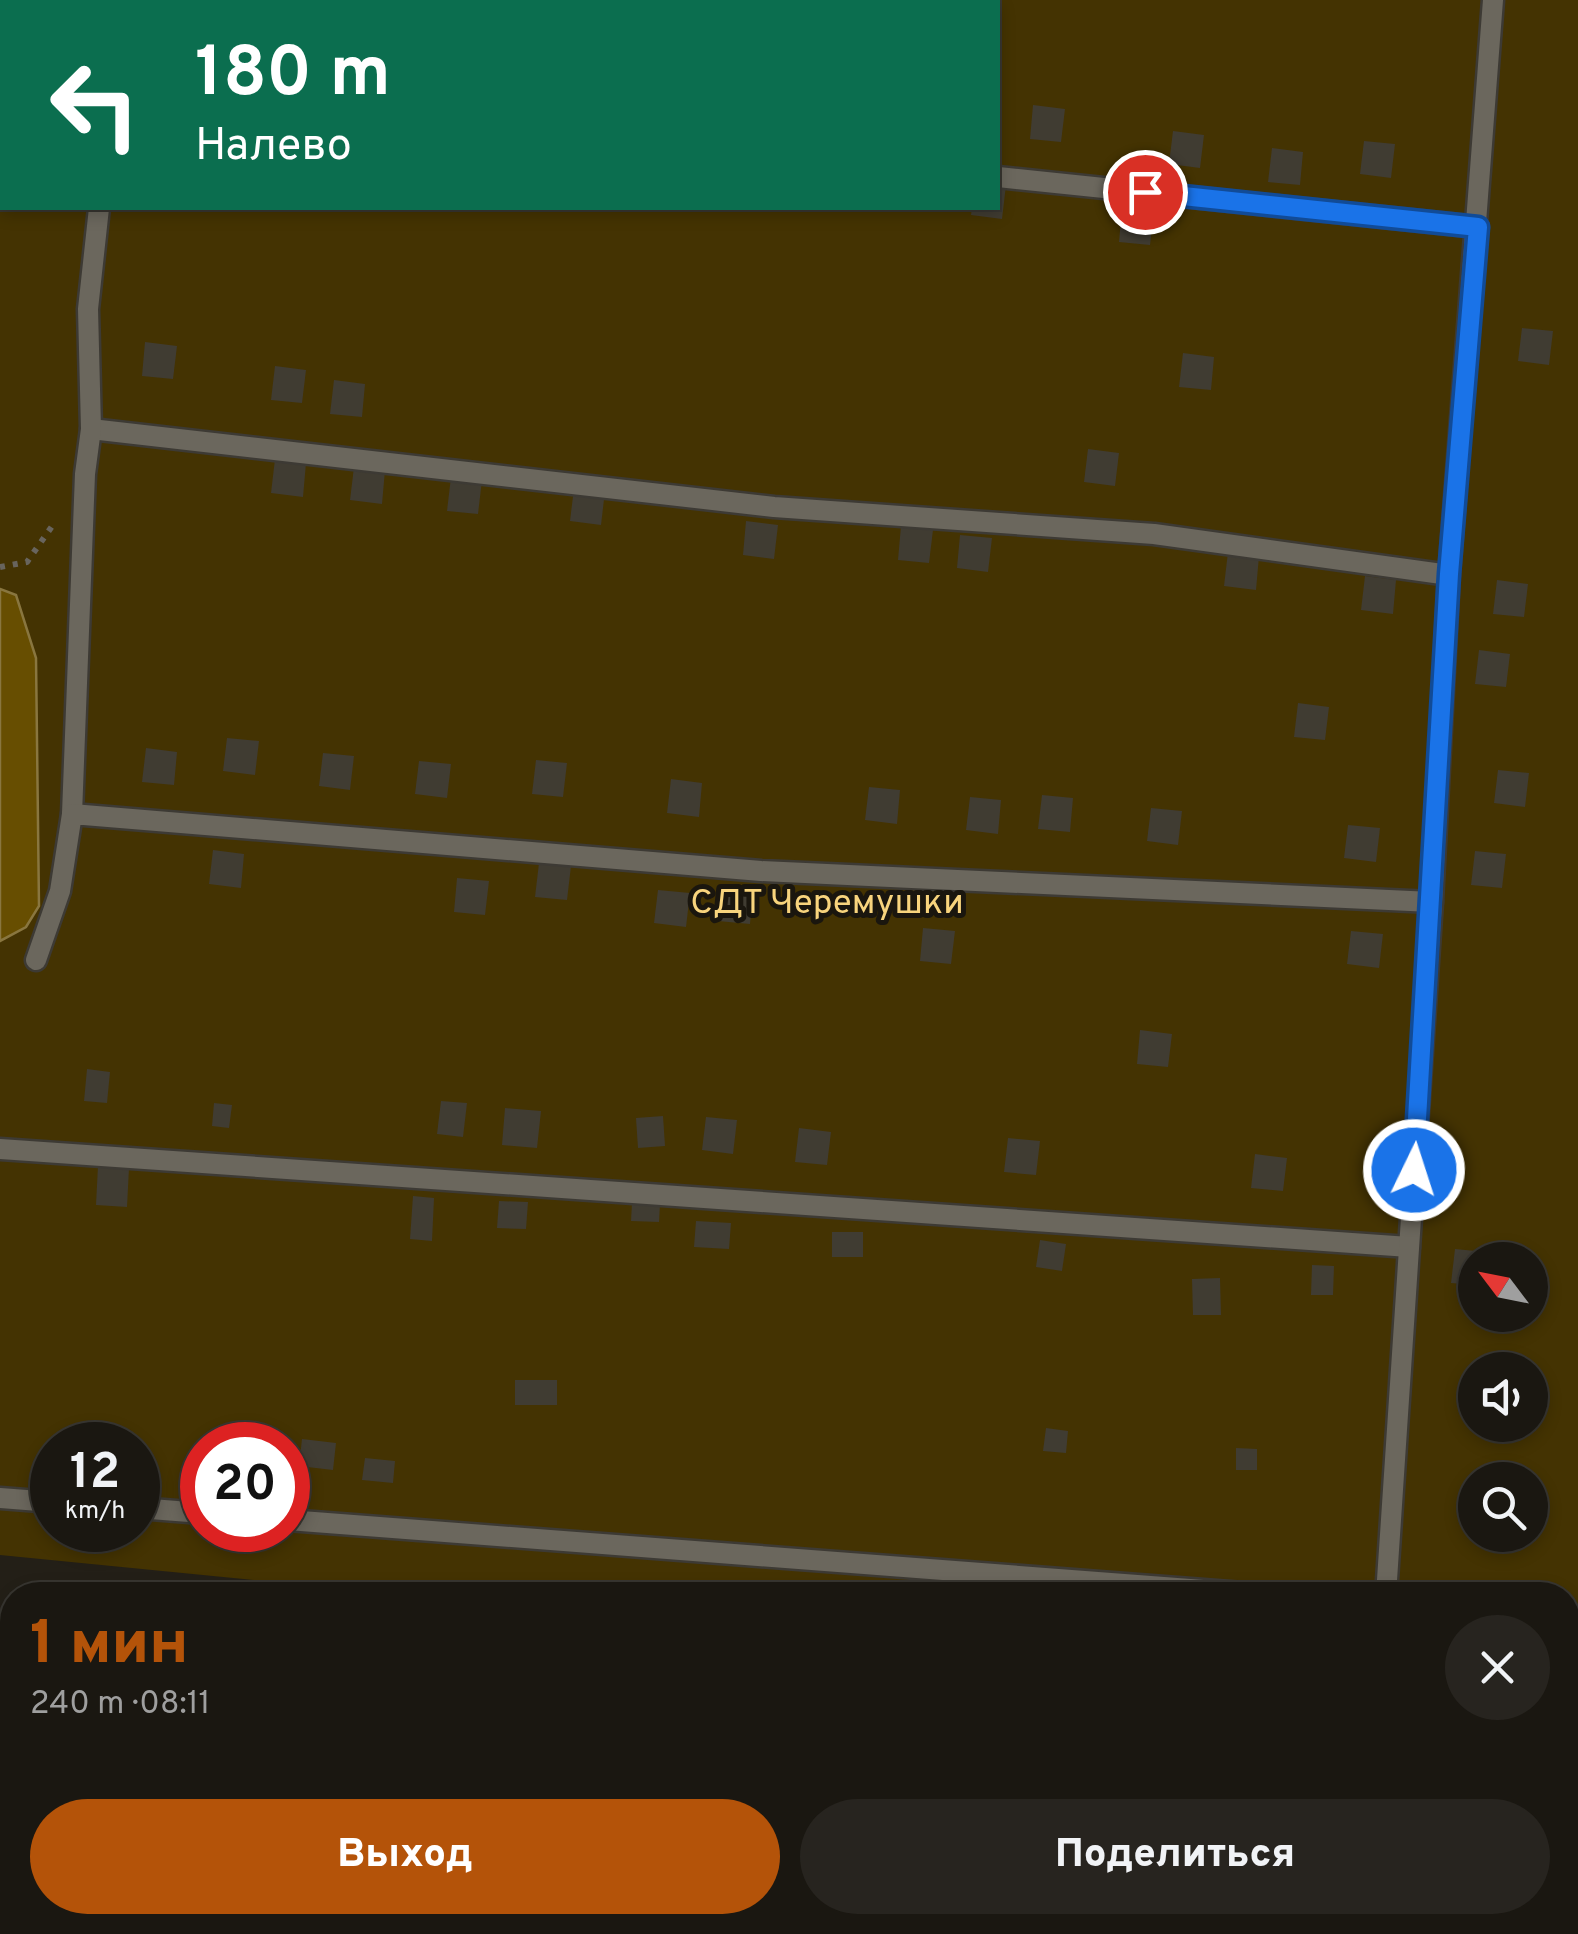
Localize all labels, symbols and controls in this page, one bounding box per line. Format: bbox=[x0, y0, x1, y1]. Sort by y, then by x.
text: 180 m bbox=[195, 32, 391, 121]
icon: left bbox=[30, 40, 160, 170]
text: Налево bbox=[195, 119, 352, 176]
pin bbox=[1103, 150, 1188, 235]
icon: arrive bbox=[1118, 165, 1173, 220]
park label: СДТ Черемушки bbox=[690, 882, 964, 926]
position arrow bbox=[1362, 1118, 1466, 1222]
north arrow bbox=[1458, 1242, 1548, 1332]
map controls bbox=[1458, 1242, 1548, 1552]
button: sound bbox=[1458, 1352, 1548, 1442]
speed limit sign: 20 bbox=[180, 1422, 310, 1552]
text: 12 bbox=[70, 1443, 120, 1506]
button: search bbox=[1458, 1462, 1548, 1552]
text: km/h bbox=[65, 1496, 125, 1528]
text: 1 мин bbox=[30, 1609, 188, 1685]
button: close bbox=[1445, 1615, 1550, 1720]
text: 240 m · 08:11 bbox=[30, 1685, 211, 1725]
button: Выход bbox=[30, 1799, 780, 1914]
button: Поделиться bbox=[800, 1799, 1550, 1914]

